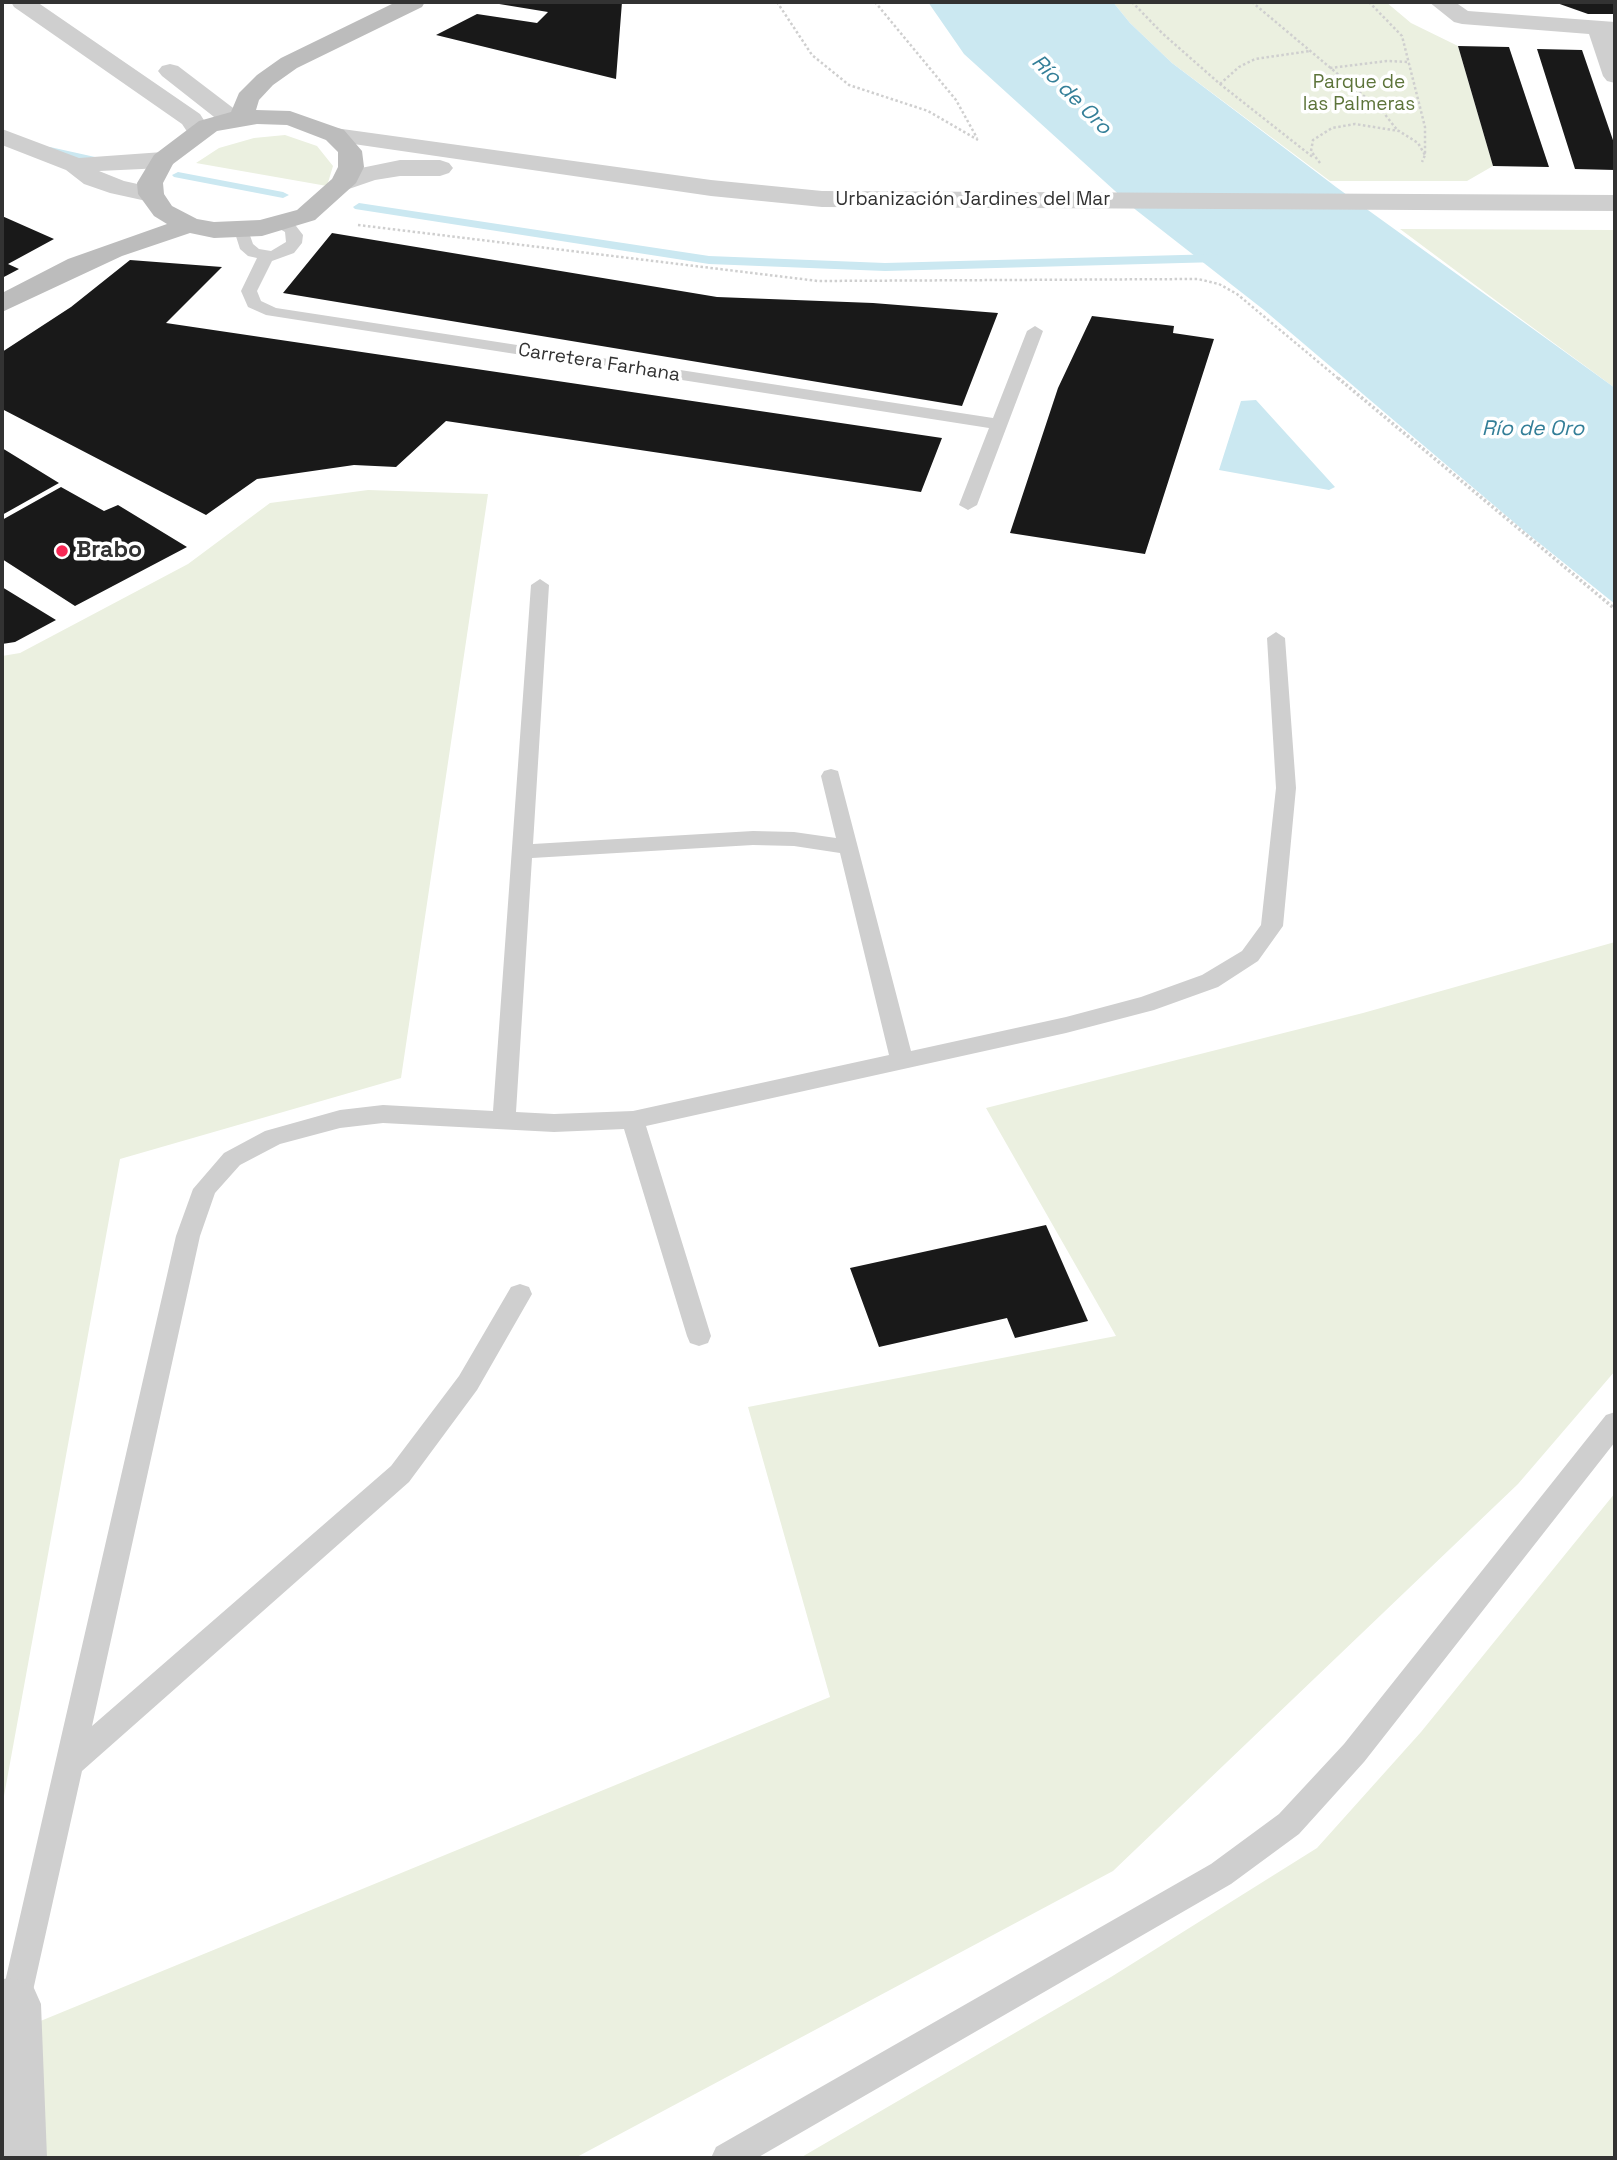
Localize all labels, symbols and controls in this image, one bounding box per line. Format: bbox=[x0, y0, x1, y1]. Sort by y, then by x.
water label: Río de Oro bbox=[1026, 50, 1116, 140]
park label: Parque de las Palmeras bbox=[1303, 72, 1415, 116]
street label: Urbanización Jardines del Mar bbox=[836, 189, 1110, 211]
street label: Carretera Farhana bbox=[516, 339, 682, 387]
water label: Río de Oro bbox=[1482, 416, 1584, 442]
place label: Brabo bbox=[76, 537, 142, 565]
marker: Brabo bbox=[54, 543, 70, 559]

